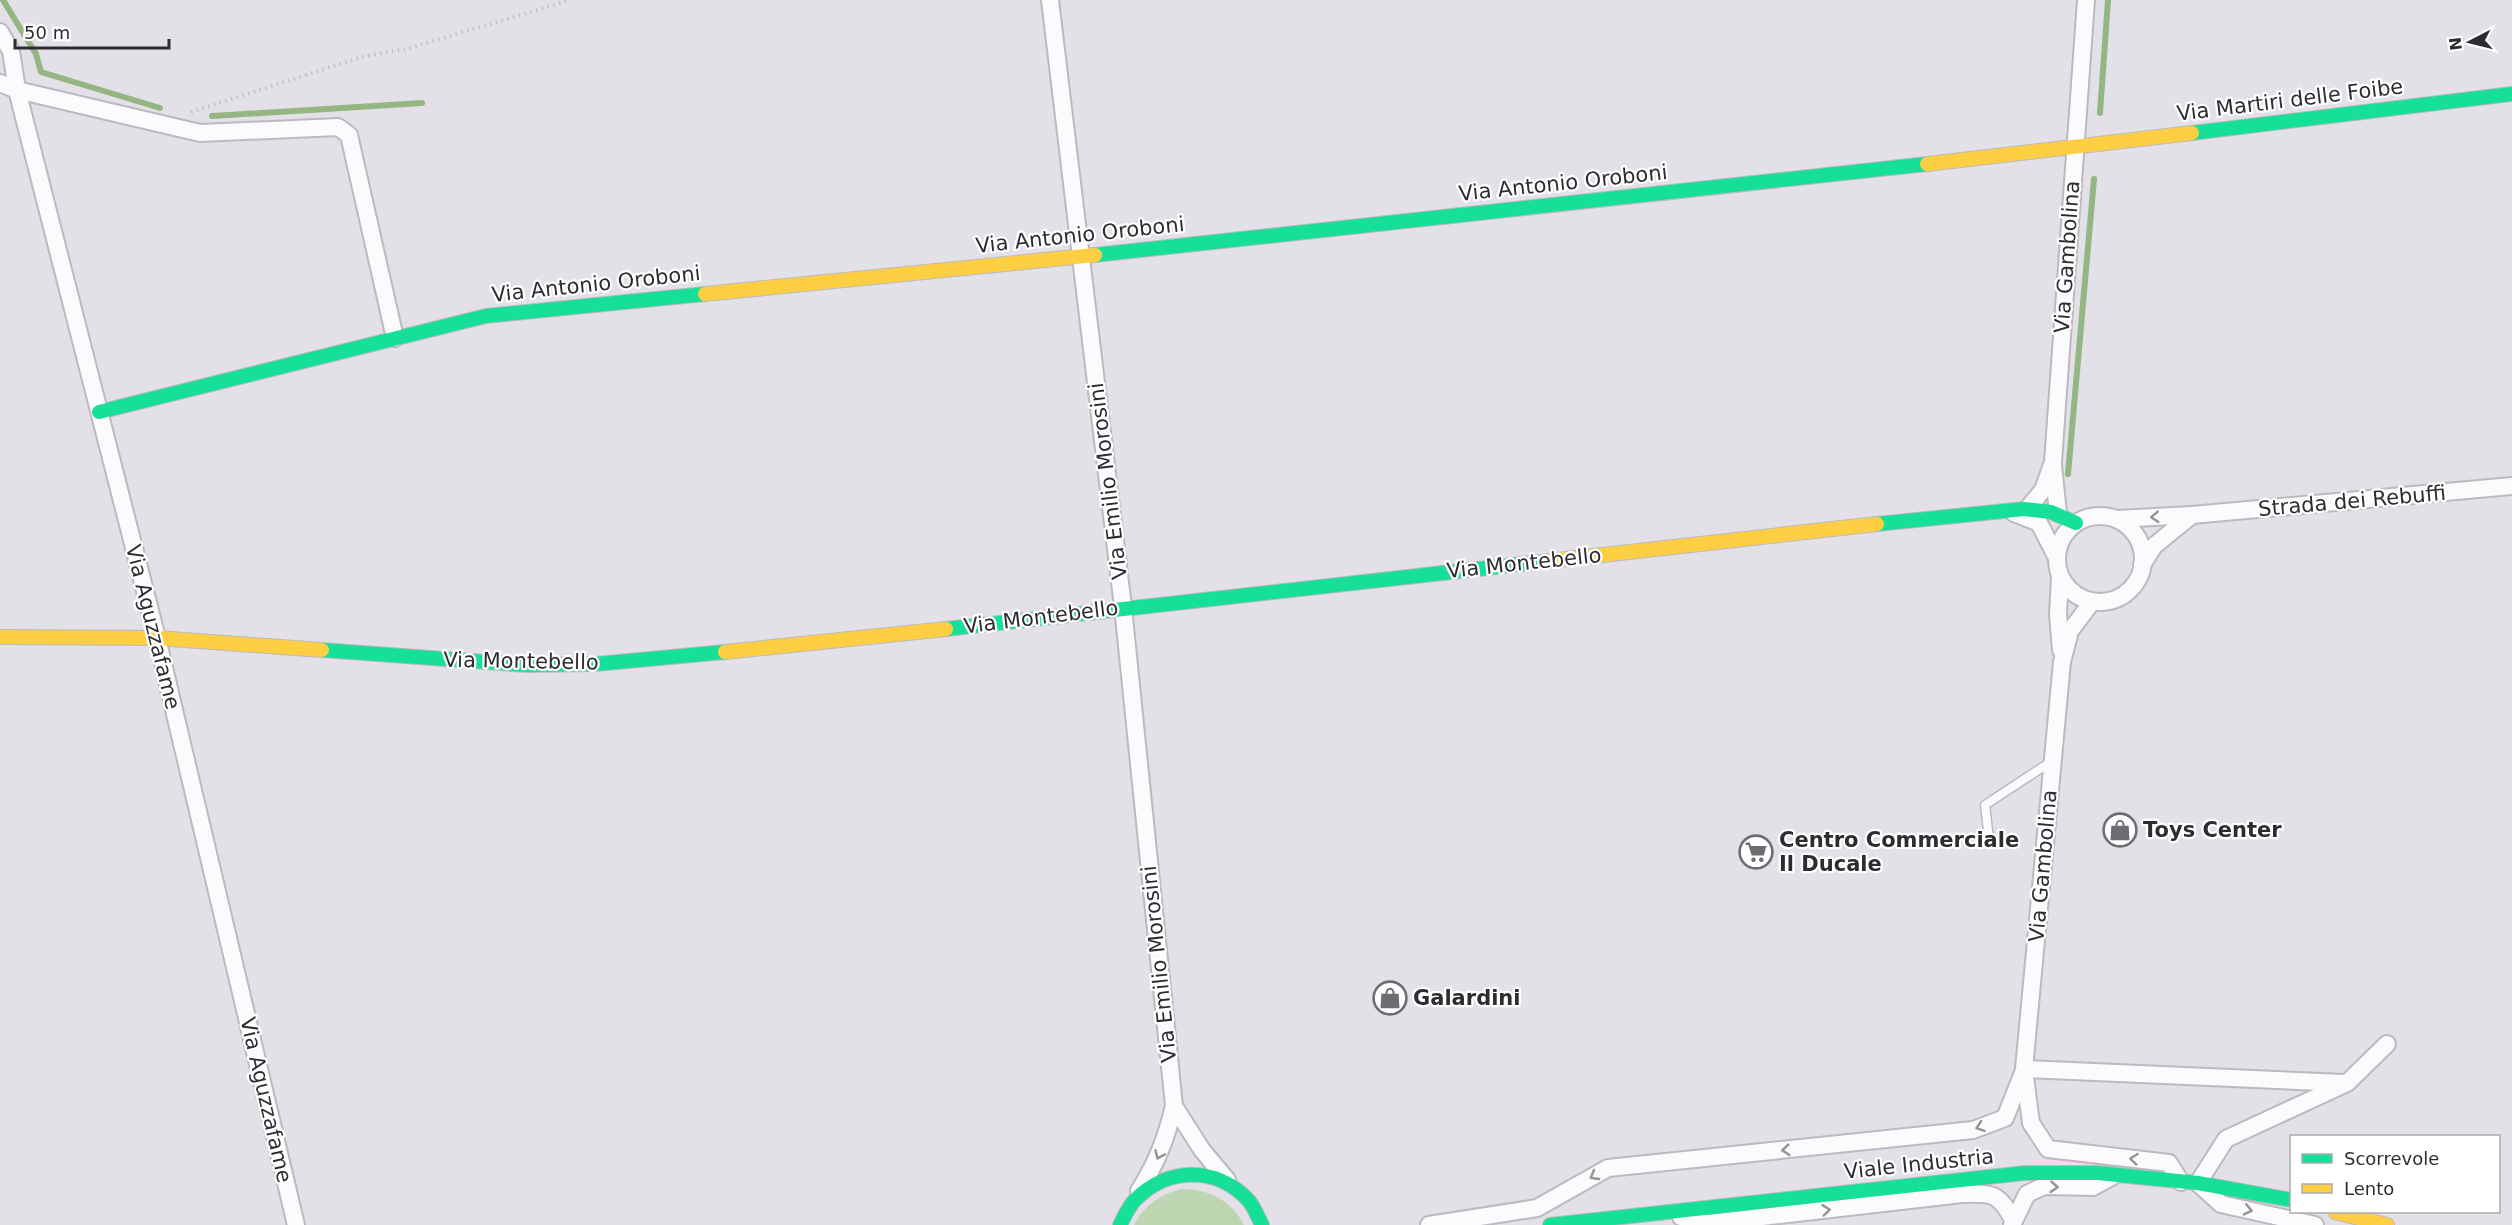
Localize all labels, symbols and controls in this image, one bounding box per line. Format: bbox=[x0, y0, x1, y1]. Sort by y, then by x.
scale bar bbox=[15, 12, 170, 50]
north arrow bbox=[2440, 12, 2500, 72]
text: 50 m bbox=[24, 22, 70, 43]
text: N bbox=[2445, 36, 2466, 52]
street label: Via Martiri delle Foibe bbox=[2175, 74, 2405, 126]
street label: Via Antonio Oroboni bbox=[1458, 160, 1668, 206]
street label: Via Gambolina bbox=[2050, 180, 2084, 334]
street label: Via Antonio Oroboni bbox=[975, 212, 1185, 258]
street label: Via Antonio Oroboni bbox=[491, 261, 701, 307]
street label: Via Emilio Morosini bbox=[1084, 381, 1132, 581]
street label: Strada dei Rebuffi bbox=[2257, 481, 2447, 521]
one-way arrow bbox=[2150, 510, 2159, 523]
street label: Via Aguzzafame bbox=[121, 542, 185, 712]
street label: Via Montebello bbox=[1445, 543, 1603, 583]
street label: Via Montebello bbox=[962, 596, 1120, 638]
street label: Via Montebello bbox=[443, 648, 599, 674]
street label: Via Gambolina bbox=[2024, 789, 2062, 943]
shop icon: Toys Center bbox=[2102, 812, 2138, 848]
place label: Toys Center bbox=[2143, 818, 2282, 842]
place label: Centro Commerciale Il Ducale bbox=[1779, 828, 2019, 876]
supermarket icon: Centro Commerciale Il Ducale bbox=[1738, 834, 1774, 870]
street label: Via Emilio Morosini bbox=[1137, 864, 1181, 1064]
shop icon: Galardini bbox=[1372, 980, 1408, 1016]
place label: Galardini bbox=[1413, 986, 1521, 1010]
street label: Via Aguzzafame bbox=[235, 1015, 297, 1185]
one-way arrow bbox=[1975, 1120, 1986, 1133]
legend bbox=[2290, 1135, 2500, 1213]
one-way arrow bbox=[1782, 1143, 1791, 1156]
street label: Viale Industria bbox=[1843, 1144, 1995, 1184]
text: Scorrevole bbox=[2344, 1148, 2439, 1169]
one-way arrow bbox=[1154, 1149, 1166, 1160]
one-way arrow bbox=[2129, 1153, 2138, 1166]
one-way arrow bbox=[1590, 1169, 1601, 1180]
text: Lento bbox=[2344, 1178, 2394, 1199]
one-way arrow bbox=[2050, 1180, 2059, 1193]
one-way arrow bbox=[2243, 1202, 2253, 1215]
one-way arrow bbox=[1821, 1204, 1830, 1217]

